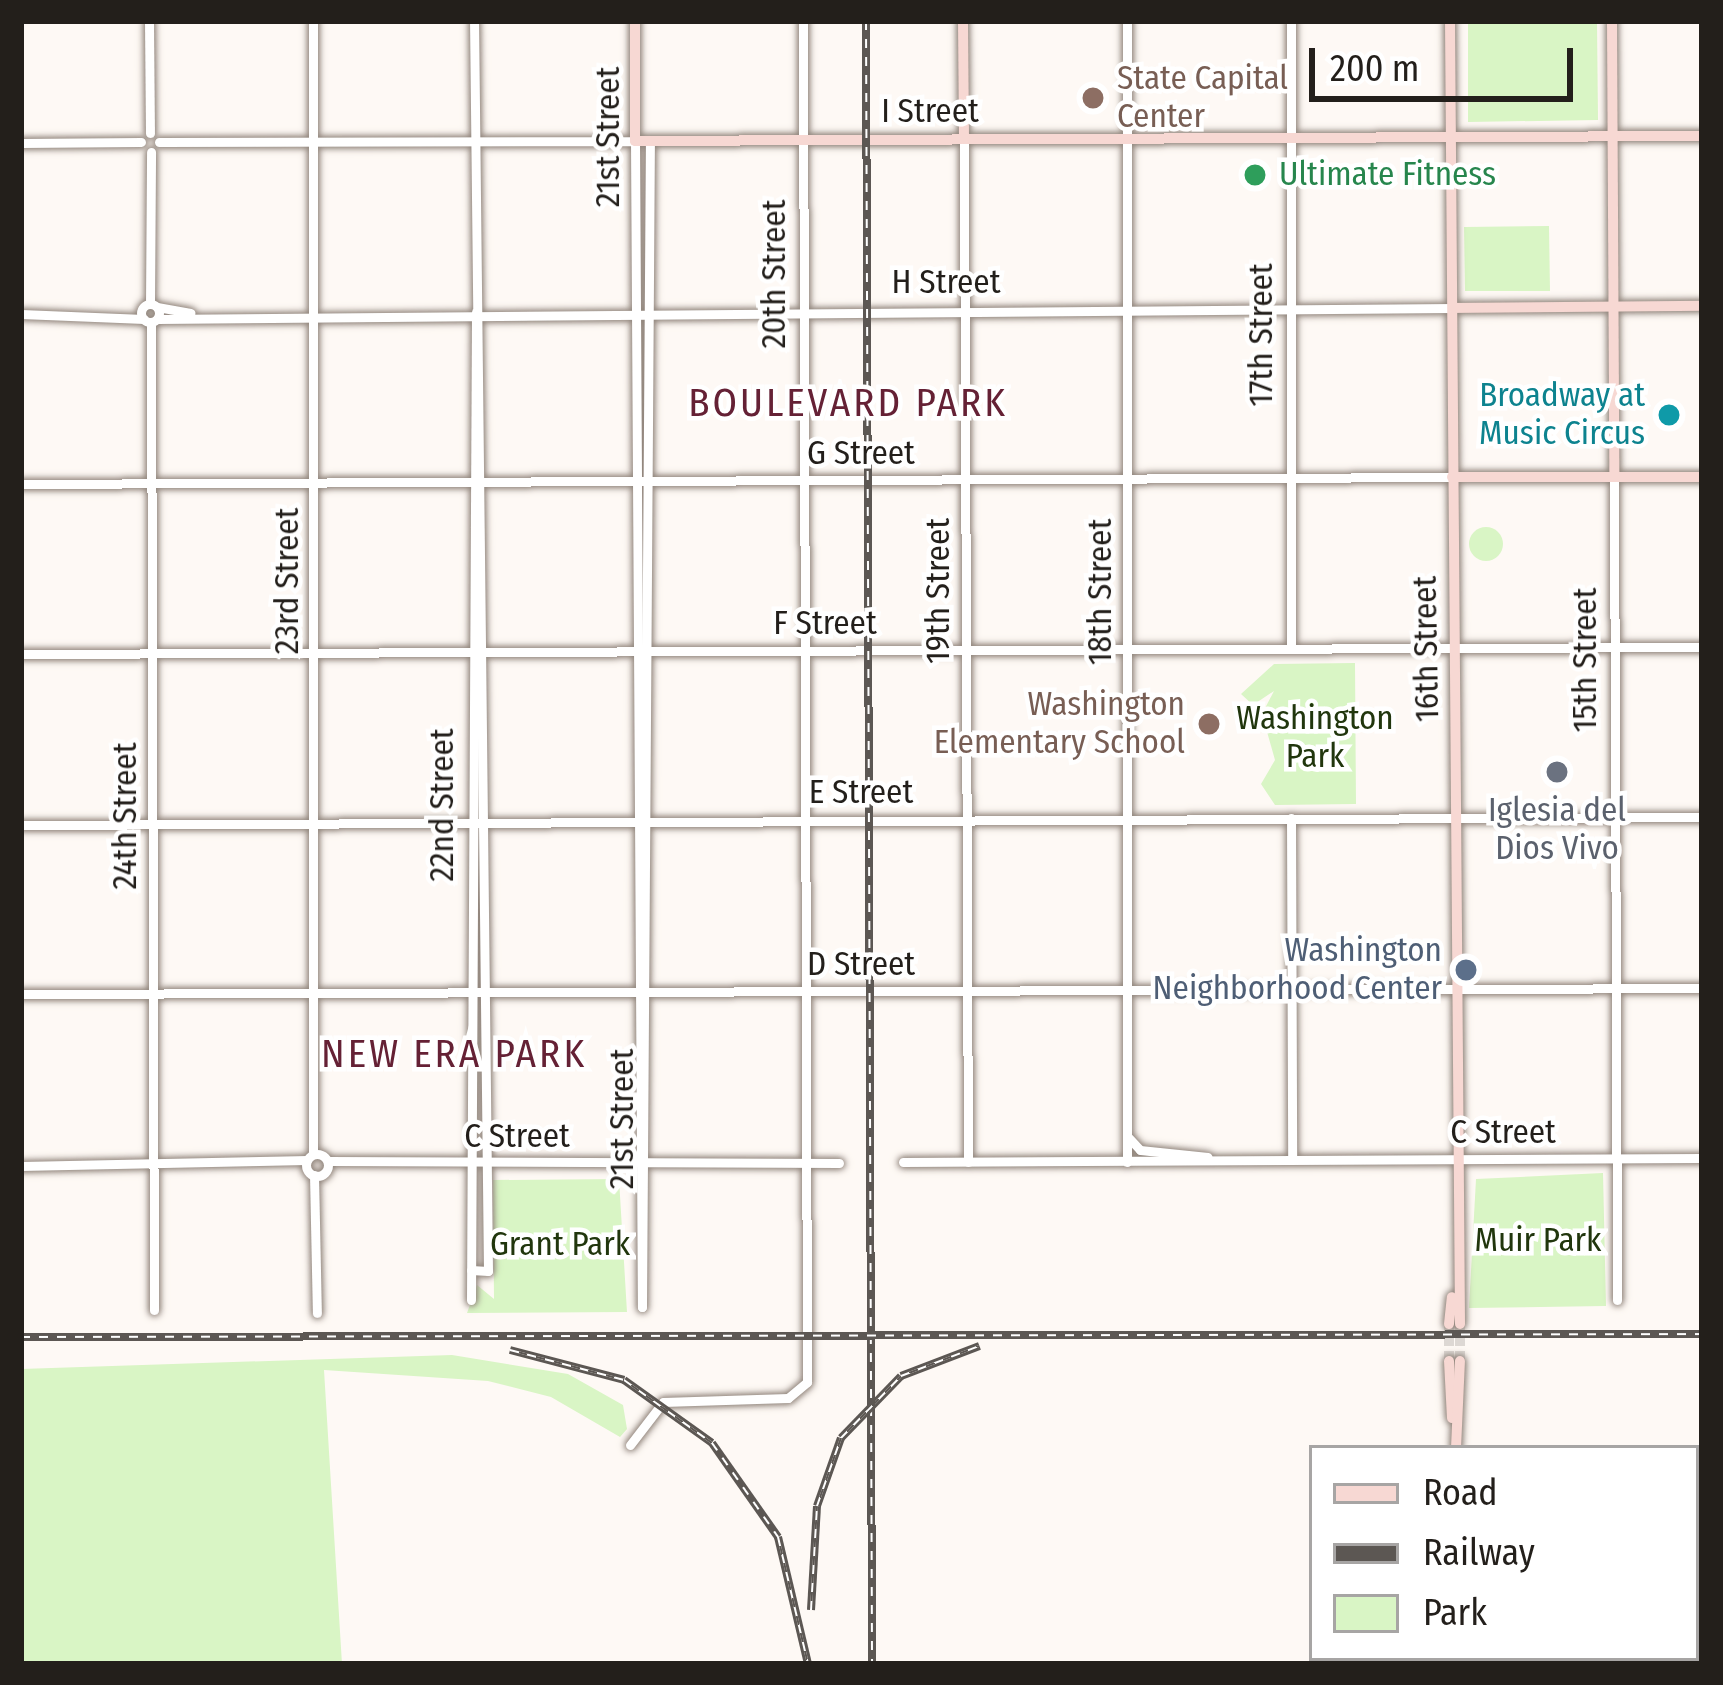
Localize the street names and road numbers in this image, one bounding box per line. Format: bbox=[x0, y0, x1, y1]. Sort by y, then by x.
street label: 21st Street bbox=[589, 67, 629, 207]
street label: I Street bbox=[881, 92, 979, 132]
street label: 20th Street bbox=[755, 200, 795, 348]
street label: H Street bbox=[892, 263, 1000, 303]
street label: 17th Street bbox=[1242, 263, 1282, 407]
street label: G Street bbox=[807, 434, 915, 474]
street label: 23rd Street bbox=[268, 508, 308, 654]
street label: 19th Street bbox=[919, 518, 959, 664]
street label: 18th Street bbox=[1081, 519, 1121, 665]
street label: 16th Street bbox=[1406, 576, 1448, 722]
street label: 15th Street bbox=[1566, 588, 1606, 732]
street label: F Street bbox=[773, 604, 877, 644]
street label: 22nd Street bbox=[423, 728, 463, 882]
street label: 24th Street bbox=[106, 743, 146, 889]
street label: E Street bbox=[809, 773, 913, 813]
street label: D Street bbox=[807, 945, 915, 985]
street label: 21st Street bbox=[603, 1049, 643, 1189]
street label: C Street bbox=[1450, 1113, 1556, 1153]
street label: C Street bbox=[464, 1117, 570, 1157]

